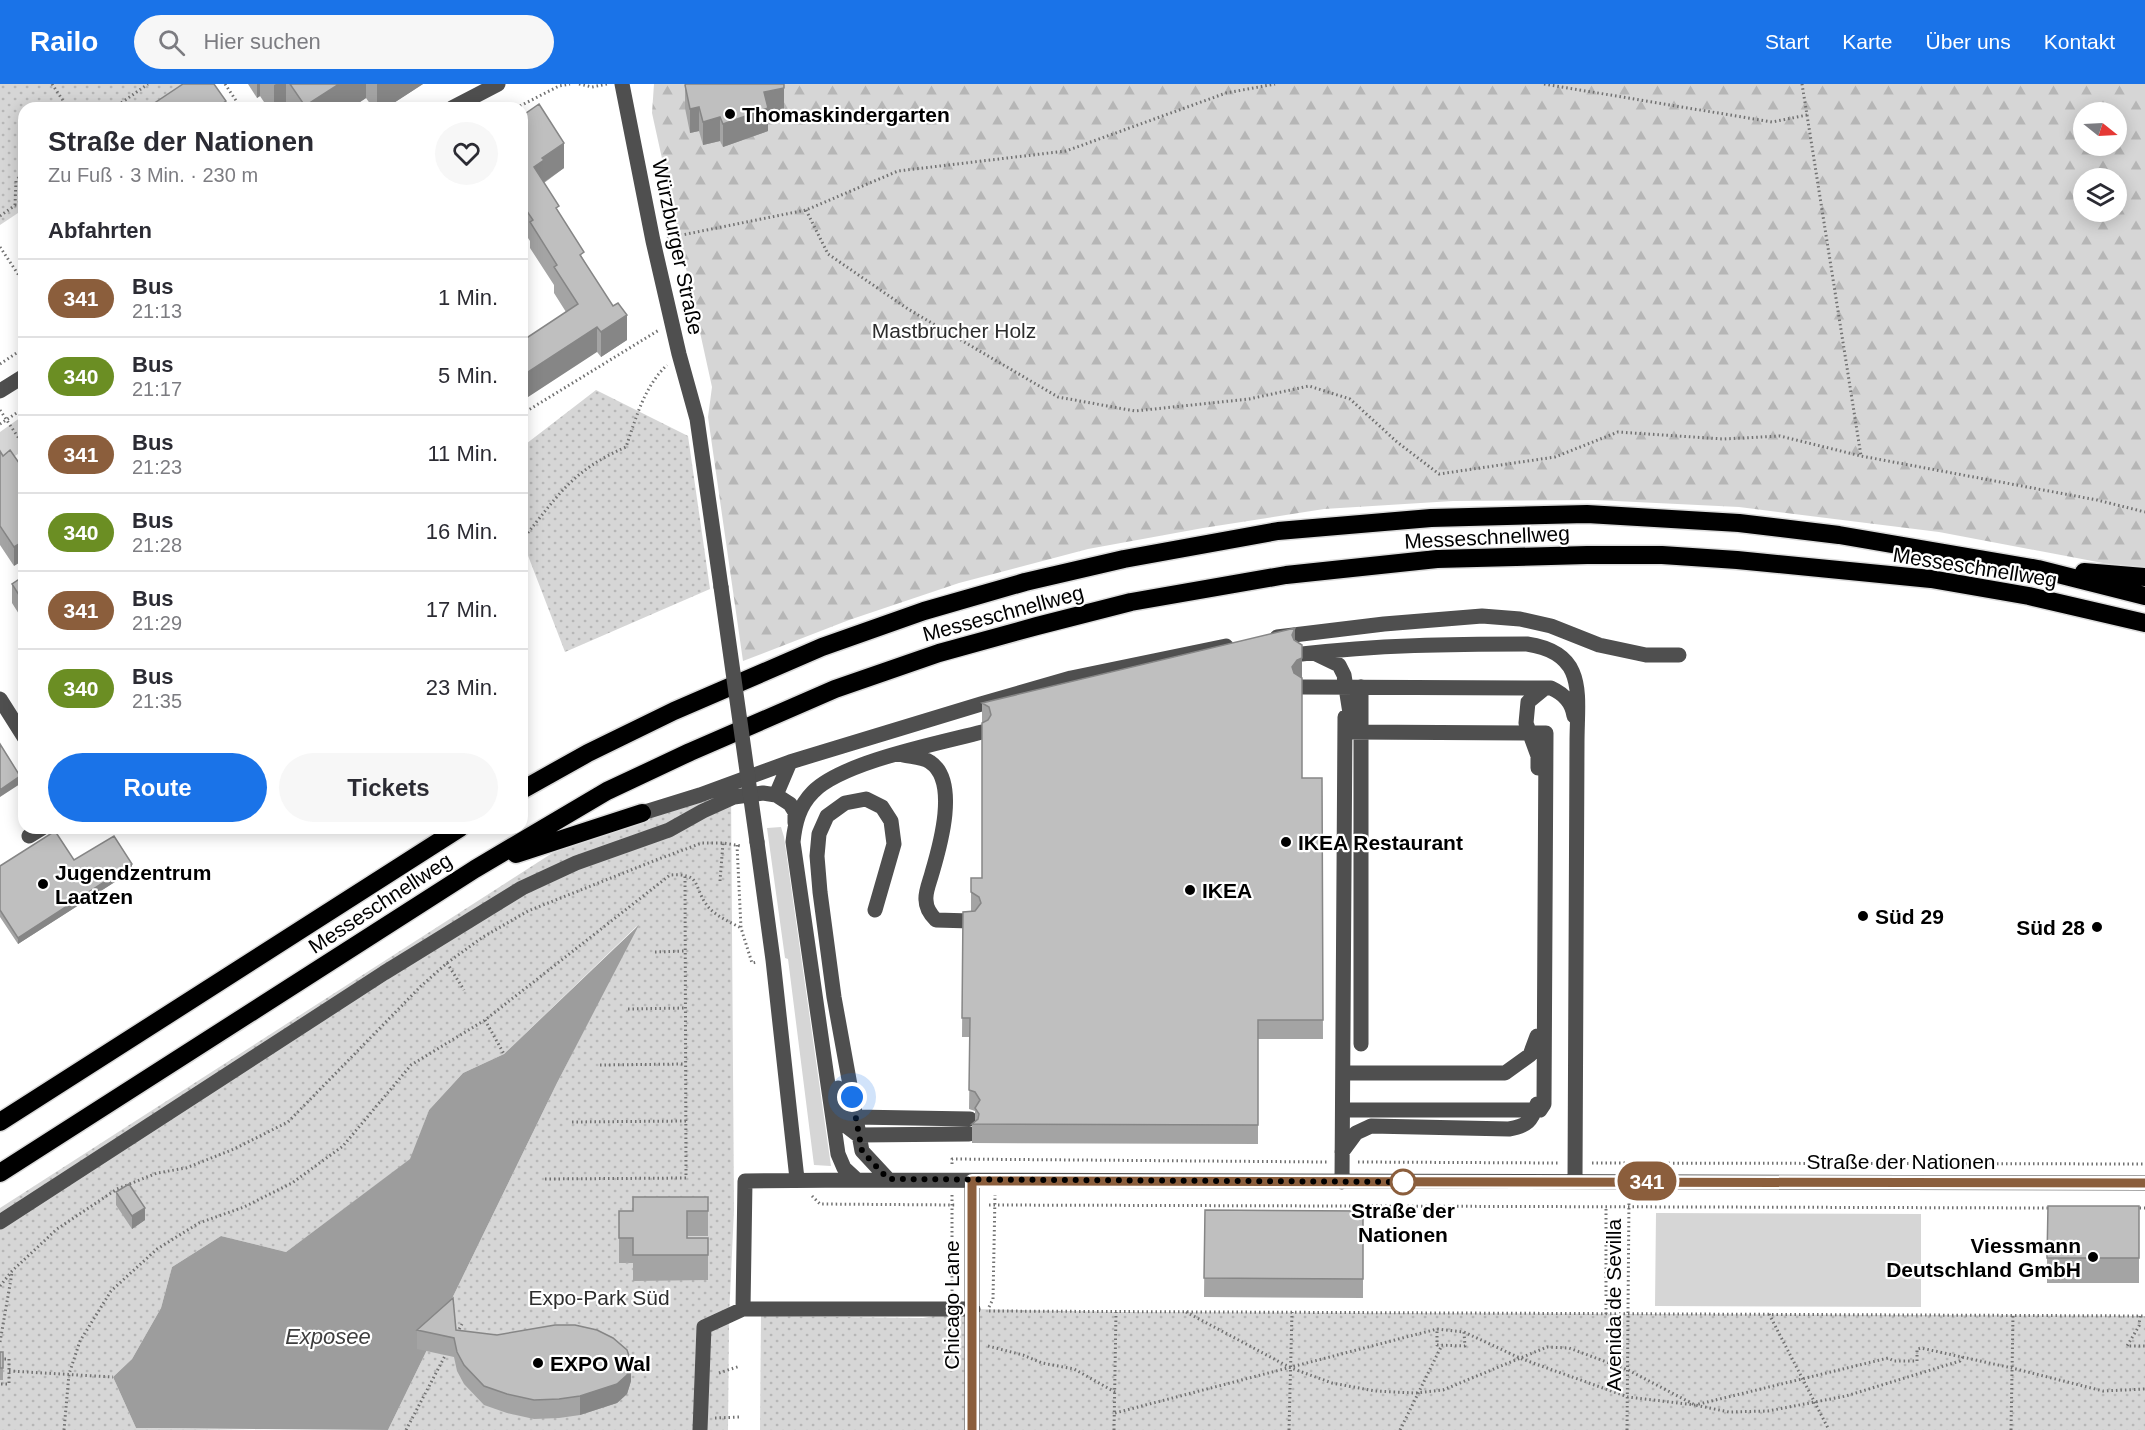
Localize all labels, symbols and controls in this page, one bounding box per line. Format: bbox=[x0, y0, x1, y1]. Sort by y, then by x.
search box bbox=[134, 15, 554, 69]
text: Railo bbox=[30, 26, 98, 57]
icon: search bbox=[155, 26, 188, 59]
text: Hier suchen bbox=[203, 29, 321, 54]
text: Start bbox=[1765, 30, 1809, 53]
text: Karte bbox=[1842, 30, 1893, 53]
text: Über uns bbox=[1926, 30, 2011, 53]
text: Kontakt bbox=[2044, 30, 2115, 53]
north arrow bbox=[2073, 102, 2127, 156]
map controls bbox=[2073, 102, 2127, 222]
place label: Thomaskindergarten bbox=[742, 103, 950, 126]
marker: Thomaskindergarten bbox=[723, 107, 737, 121]
button: heart bbox=[435, 122, 498, 185]
text: Straße der Nationen bbox=[48, 126, 314, 157]
street label: Würzburger Straße bbox=[648, 157, 708, 337]
text: Zu Fuß · 3 Min. · 230 m bbox=[48, 164, 258, 186]
button: layers bbox=[2073, 168, 2127, 222]
text: Abfahrten bbox=[48, 218, 152, 243]
text: Bus bbox=[132, 274, 174, 299]
text: 1 Min. bbox=[438, 285, 498, 310]
text: 341 bbox=[63, 287, 99, 310]
text: 21:13 bbox=[132, 300, 182, 322]
park label: Mastbrucher Holz bbox=[872, 319, 1036, 342]
text: Bus bbox=[132, 352, 174, 377]
text: 5 Min. bbox=[438, 363, 498, 388]
text: 340 bbox=[63, 365, 99, 388]
text: 21:17 bbox=[132, 378, 182, 400]
text: Bus bbox=[132, 430, 174, 455]
text: 11 Min. bbox=[427, 441, 498, 466]
text: 341 bbox=[63, 443, 99, 466]
text: 21:23 bbox=[132, 456, 182, 478]
text: Bus bbox=[132, 508, 174, 533]
text: 16 Min. bbox=[426, 519, 498, 544]
text: 340 bbox=[63, 521, 99, 544]
street label: Messeschnellweg bbox=[1404, 521, 1570, 553]
text: 21:28 bbox=[132, 534, 182, 556]
street label: Messeschnellweg bbox=[1891, 543, 2059, 591]
street label: Messeschnellweg bbox=[920, 580, 1086, 646]
text: Bus bbox=[132, 586, 174, 611]
text: 17 Min. bbox=[426, 597, 498, 622]
text: 341 bbox=[63, 599, 99, 622]
text: 21:29 bbox=[132, 612, 182, 634]
text: Bus bbox=[132, 664, 174, 689]
text: 23 Min. bbox=[426, 675, 498, 700]
text: 340 bbox=[63, 677, 99, 700]
text: 21:35 bbox=[132, 690, 182, 712]
button: Route bbox=[48, 753, 267, 822]
button: Tickets bbox=[279, 753, 498, 822]
place label: IKEA Restaurant bbox=[1298, 831, 1463, 854]
marker: IKEA Restaurant bbox=[1279, 835, 1293, 849]
street label: Messeschnellweg bbox=[304, 848, 456, 958]
place label: Jugendzentrum Laatzen bbox=[55, 861, 211, 908]
marker: Jugendzentrum Laatzen bbox=[36, 877, 50, 891]
place label: IKEA bbox=[1202, 879, 1252, 902]
marker: IKEA bbox=[1183, 883, 1197, 897]
place label: Süd 29 bbox=[1875, 905, 1944, 928]
marker: Süd 29 bbox=[1856, 909, 1870, 923]
place label: Süd 28 bbox=[2016, 916, 2085, 939]
marker: Süd 28 bbox=[2090, 920, 2104, 934]
your location bbox=[837, 1082, 867, 1112]
street label: Straße der Nationen bbox=[1806, 1150, 1996, 1173]
line badge: 341 bbox=[1612, 1162, 1682, 1200]
marker: Straße der Nationen bbox=[1390, 1169, 1416, 1195]
text: 341 bbox=[1629, 1170, 1665, 1193]
place label: Straße der Nationen bbox=[1351, 1199, 1455, 1246]
street label: Avenida de Sevilla bbox=[1602, 1218, 1625, 1391]
place label: Viessmann Deutschland GmbH bbox=[1886, 1234, 2081, 1281]
street label: Chicago Lane bbox=[940, 1240, 963, 1370]
marker: Viessmann Deutschland GmbH bbox=[2086, 1250, 2100, 1264]
park label: Expo-Park Süd bbox=[528, 1286, 670, 1309]
water label: Exposee bbox=[285, 1324, 371, 1349]
place label: EXPO Wal bbox=[550, 1352, 651, 1375]
marker: EXPO Wal bbox=[531, 1356, 545, 1370]

